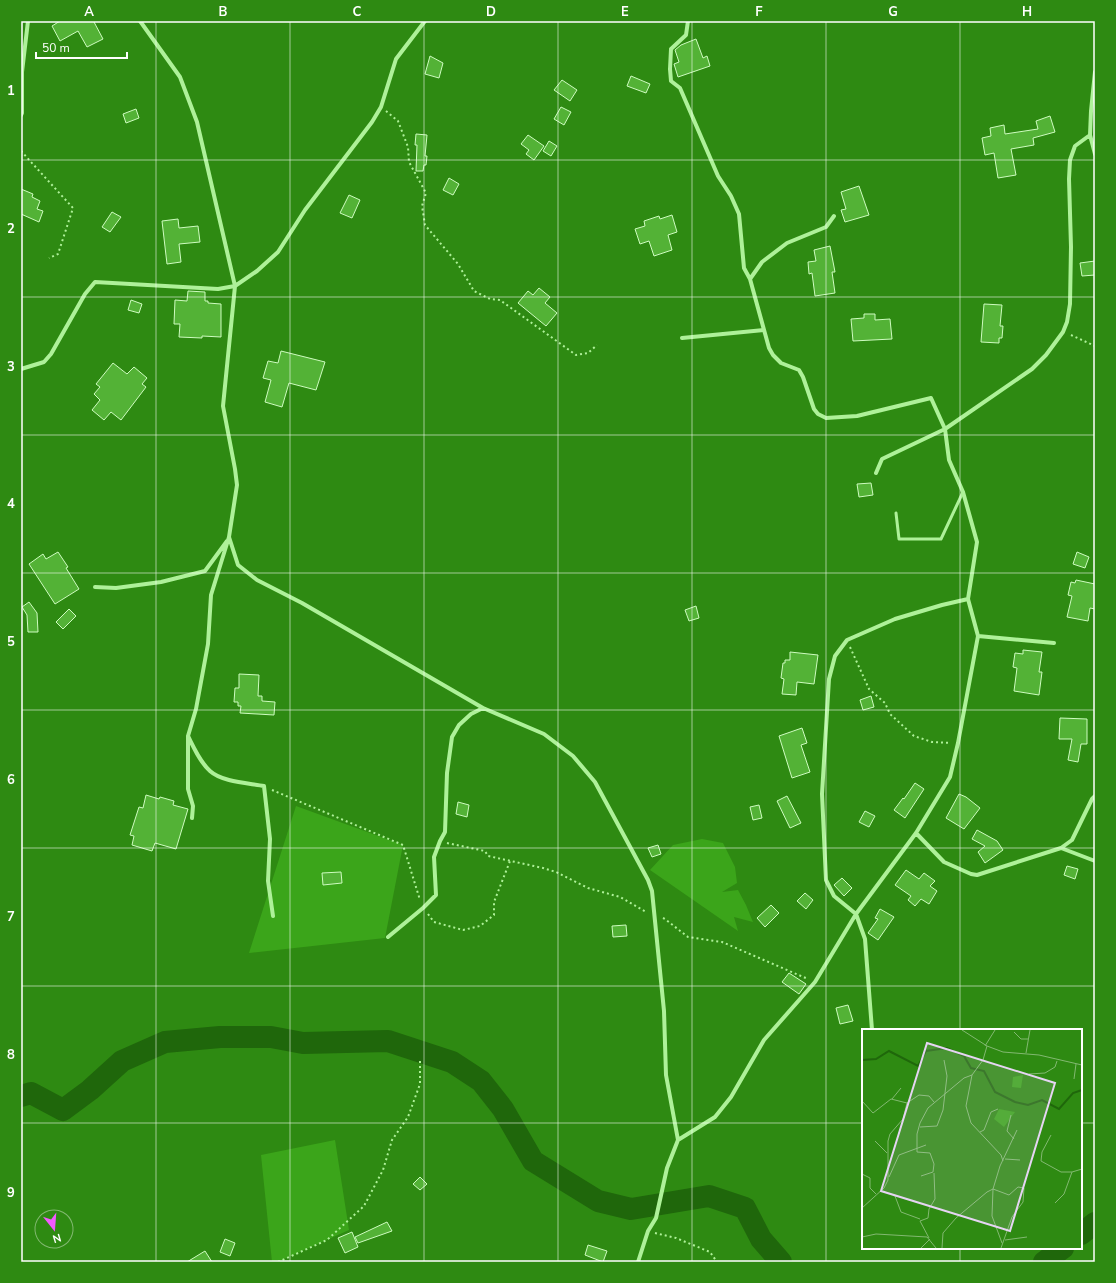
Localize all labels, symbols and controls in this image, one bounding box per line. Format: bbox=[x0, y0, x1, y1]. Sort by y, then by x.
text: A bbox=[84, 3, 94, 21]
text: B bbox=[219, 3, 228, 21]
text: C bbox=[353, 3, 362, 21]
text: D bbox=[486, 3, 496, 21]
text: E bbox=[621, 3, 629, 21]
text: F bbox=[755, 3, 763, 21]
text: G bbox=[888, 3, 898, 21]
text: H bbox=[1022, 3, 1032, 21]
scale bar bbox=[36, 34, 127, 60]
text: 50 m bbox=[42, 40, 70, 56]
text: 1 bbox=[7, 82, 15, 100]
text: 2 bbox=[7, 220, 15, 238]
text: 3 bbox=[7, 358, 15, 376]
text: 4 bbox=[7, 495, 15, 513]
text: 5 bbox=[7, 633, 15, 651]
text: 6 bbox=[7, 771, 15, 789]
text: 7 bbox=[7, 908, 15, 926]
inset map bbox=[862, 1029, 1082, 1249]
text: 8 bbox=[7, 1046, 15, 1064]
text: 9 bbox=[7, 1184, 15, 1202]
north arrow bbox=[34, 1209, 74, 1249]
text: N bbox=[51, 1230, 63, 1246]

